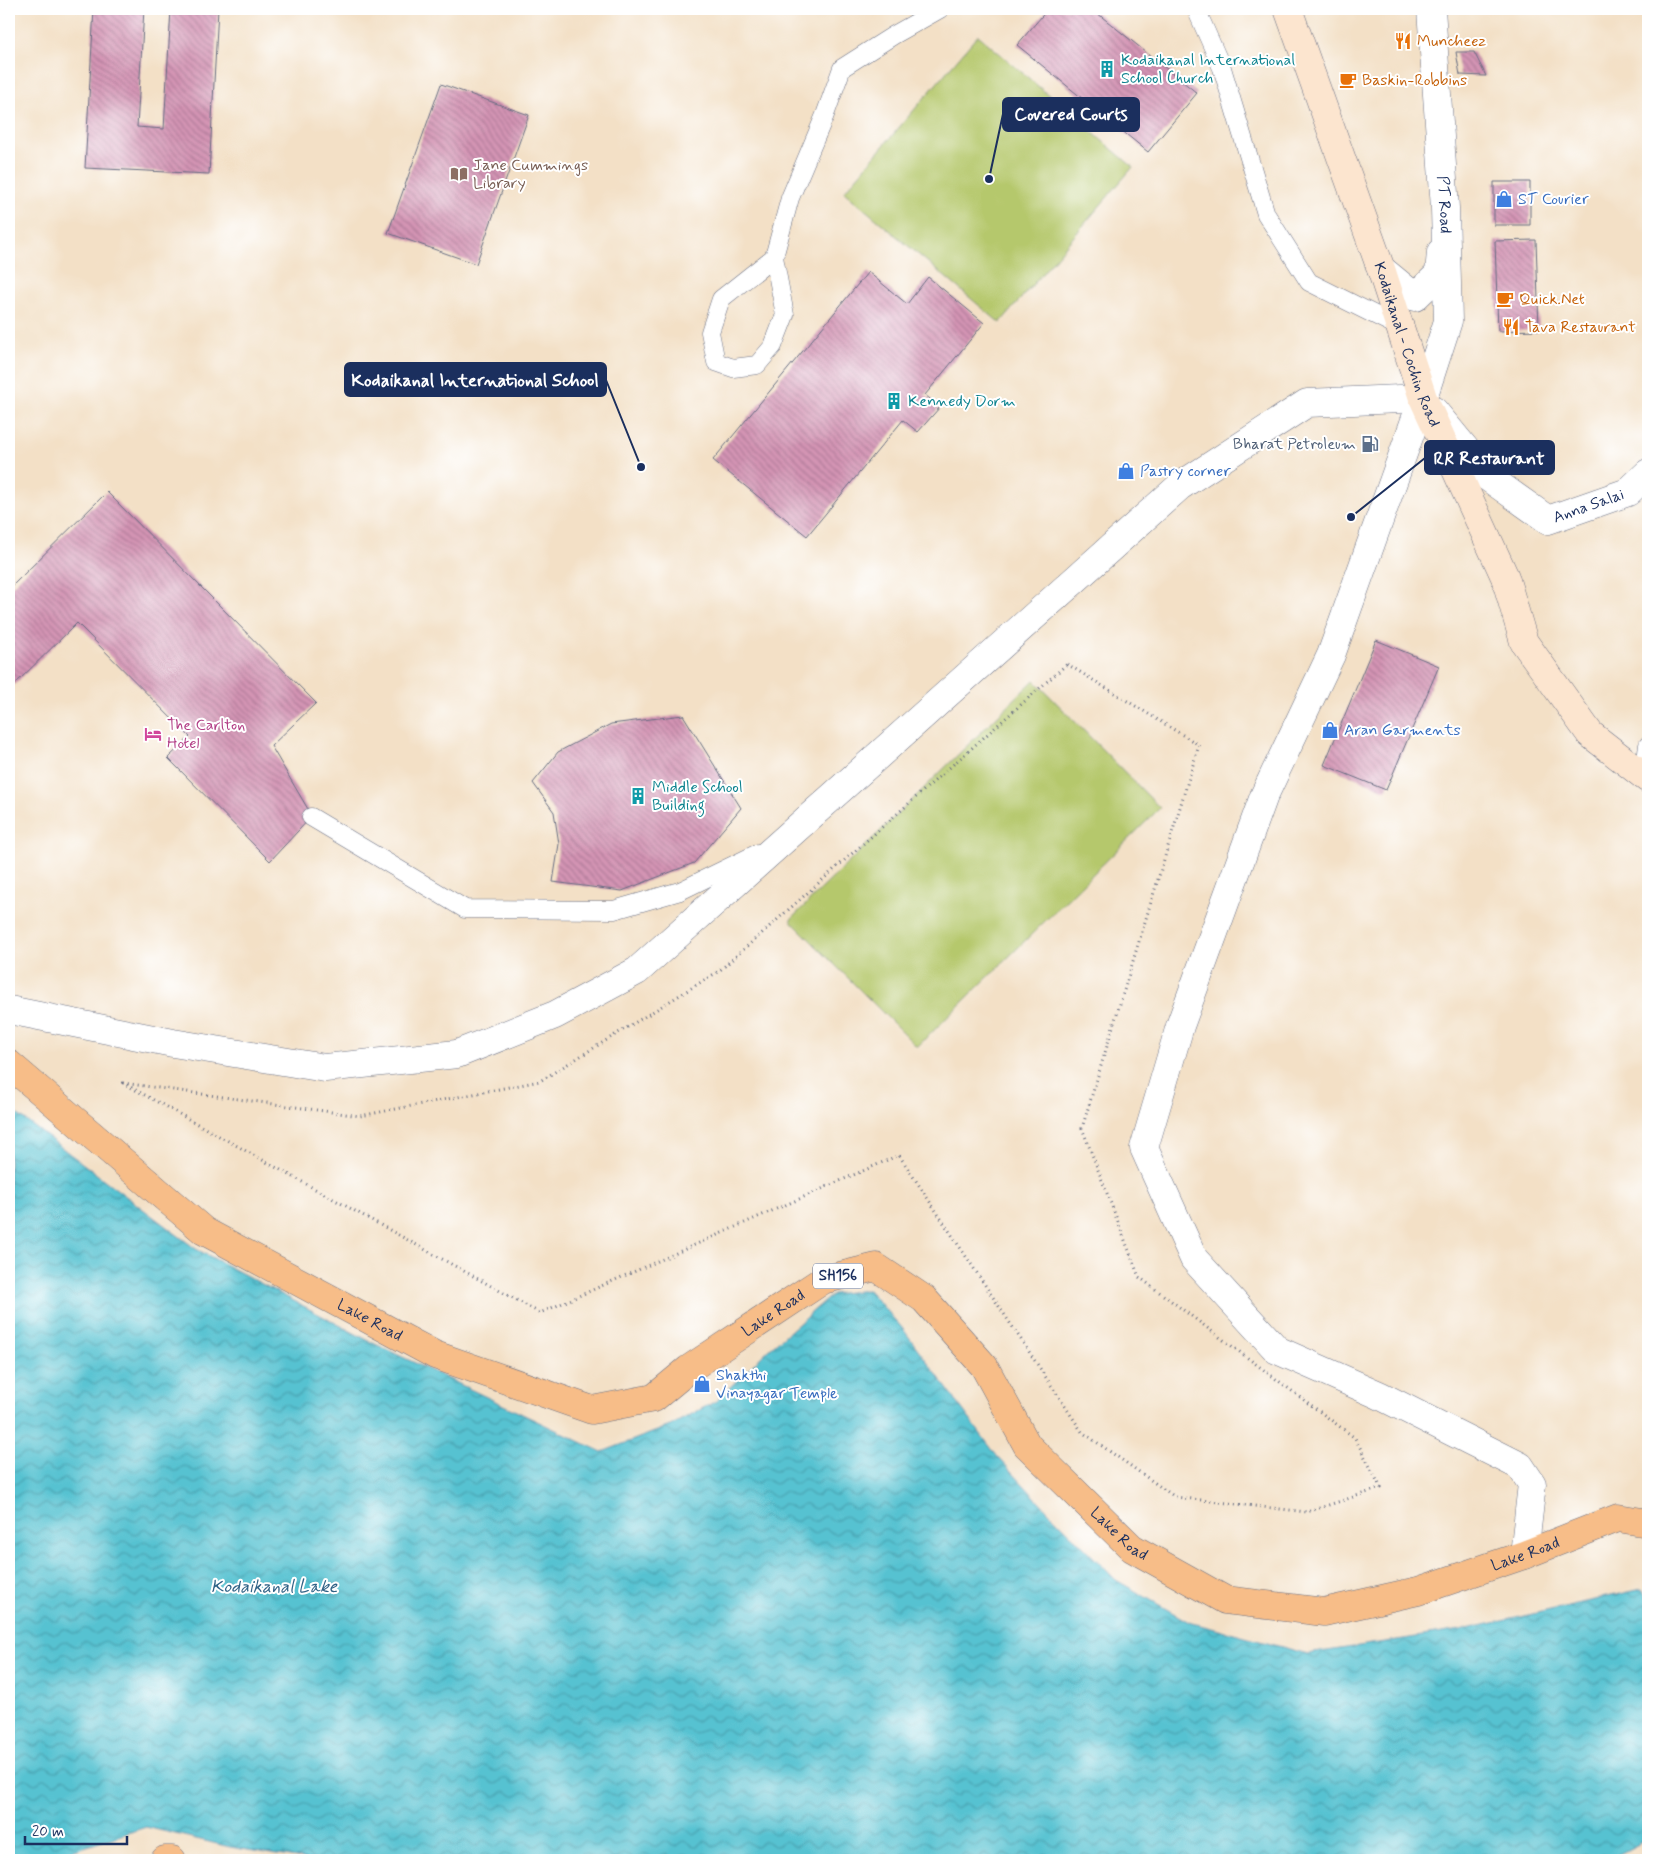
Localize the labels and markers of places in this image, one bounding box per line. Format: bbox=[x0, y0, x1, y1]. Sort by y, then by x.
restaurant icon: Muncheez bbox=[1393, 31, 1413, 51]
place label: Muncheez bbox=[1417, 31, 1486, 52]
place label: Kodaikanal International School Church bbox=[1121, 50, 1295, 89]
building icon: Kodaikanal International School Church bbox=[1097, 59, 1117, 79]
cafe icon: Baskin-Robbins bbox=[1338, 70, 1358, 90]
place label: Baskin-Robbins bbox=[1362, 70, 1467, 91]
callout: Covered Courts bbox=[1003, 98, 1139, 131]
place label: Jane Cummings Library bbox=[473, 155, 588, 194]
library icon: Jane Cummings Library bbox=[449, 164, 469, 184]
shop icon: ST Courier bbox=[1494, 189, 1514, 209]
place label: ST Courier bbox=[1518, 189, 1589, 210]
cafe icon: Quick.Net bbox=[1495, 289, 1515, 309]
place label: Quick.Net bbox=[1519, 289, 1585, 310]
restaurant icon: Tava Restaurant bbox=[1501, 317, 1521, 337]
place label: Tava Restaurant bbox=[1525, 317, 1636, 338]
callout: Kodaikanal International School bbox=[345, 363, 606, 396]
building icon: Kennedy Dorm bbox=[884, 391, 904, 411]
place label: Kennedy Dorm bbox=[908, 391, 1016, 412]
place label: Bharat Petroleum bbox=[1233, 434, 1356, 455]
fuel station icon: Bharat Petroleum bbox=[1360, 434, 1380, 454]
callout: RR Restaurant bbox=[1425, 441, 1554, 474]
shop icon: Pastry corner bbox=[1116, 461, 1136, 481]
place label: Pastry corner bbox=[1140, 461, 1231, 482]
place label: The Carlton Hotel bbox=[167, 715, 245, 754]
shop icon: Aran Garments bbox=[1320, 720, 1340, 740]
place label: Aran Garments bbox=[1344, 720, 1461, 741]
hotel icon: The Carlton Hotel bbox=[143, 724, 163, 744]
place label: Middle School Building bbox=[652, 777, 743, 817]
building icon: Middle School Building bbox=[628, 786, 648, 806]
place label: Shakthi Vinayagar Temple bbox=[716, 1365, 838, 1404]
shop icon: Shakthi Vinayagar Temple bbox=[692, 1374, 712, 1394]

